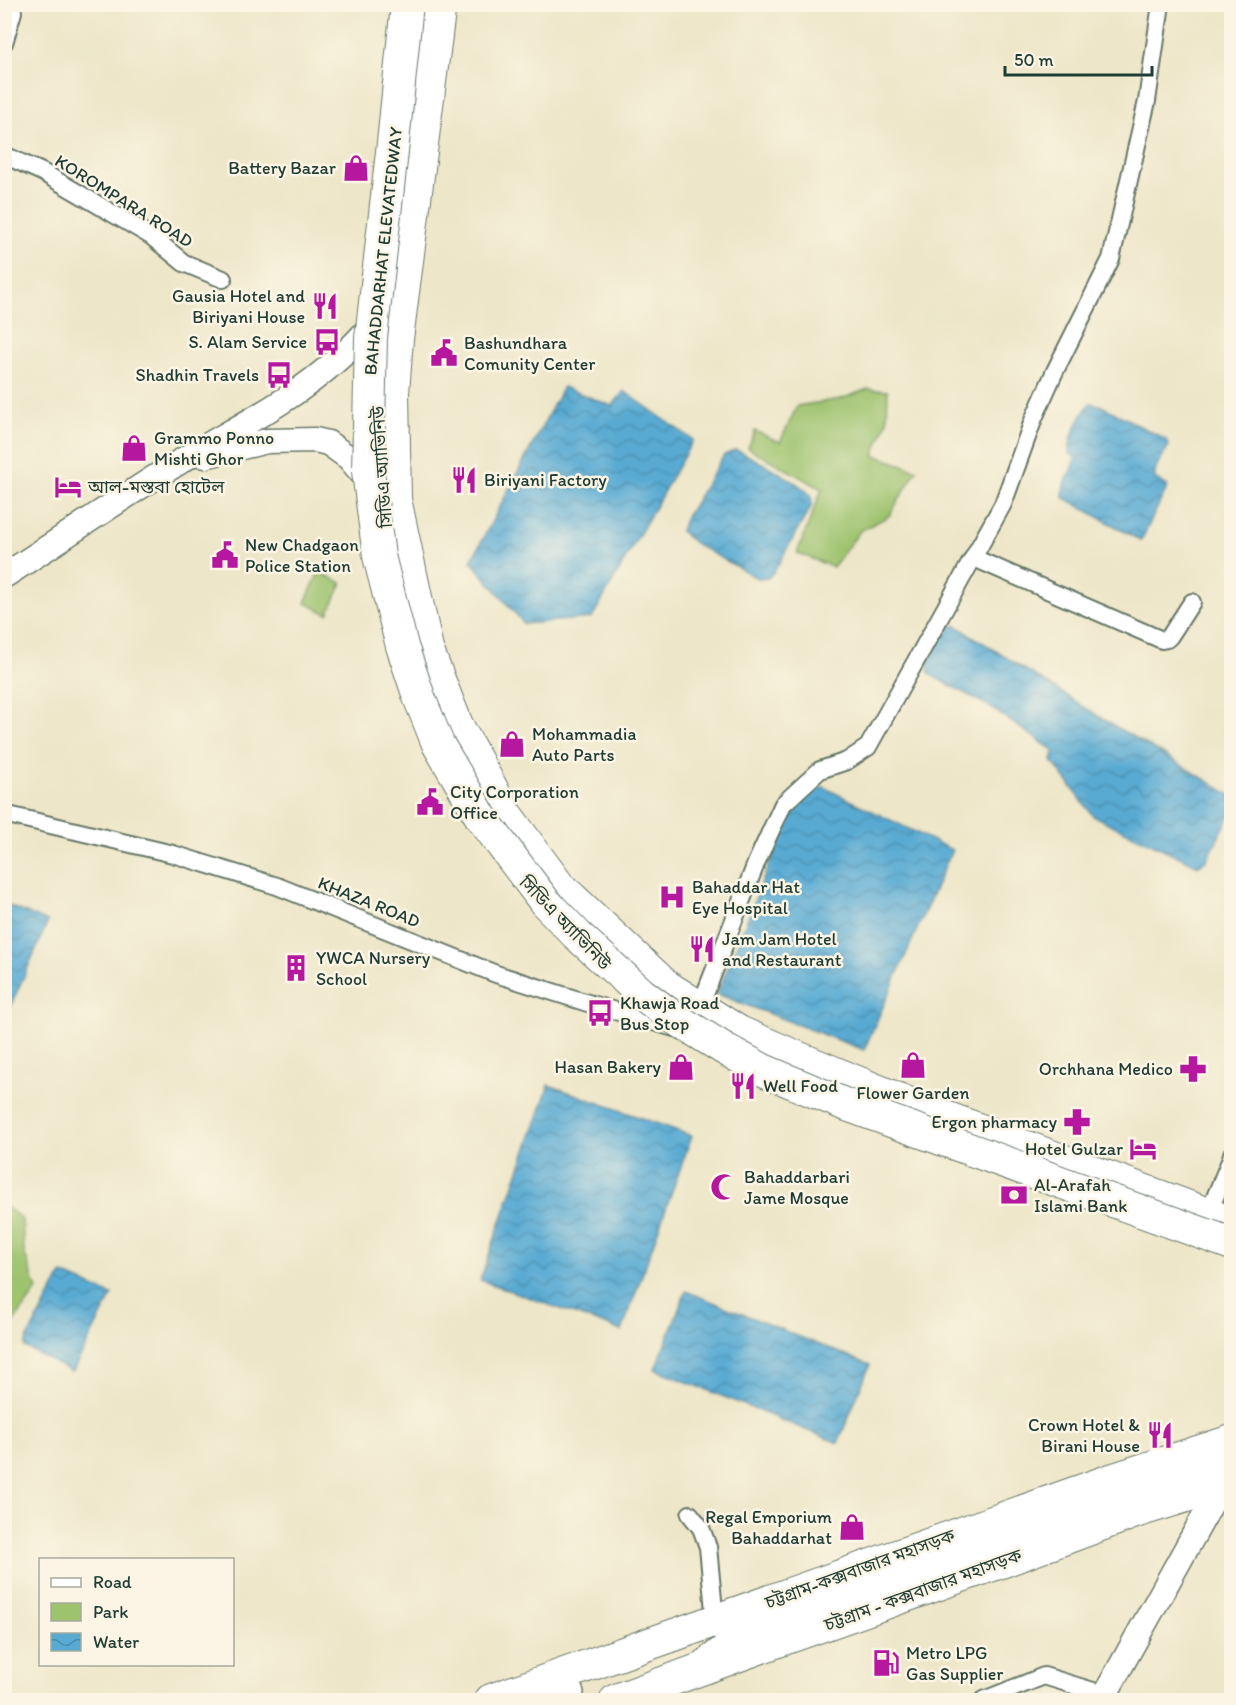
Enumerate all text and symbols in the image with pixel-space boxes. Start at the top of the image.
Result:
scale bar [1005,39,1152,77]
text: 50 m [1014,49,1054,71]
street label: BAHADDARHAT ELEVATEDWAY [359,125,407,376]
street label: KOROMPARA ROAD [51,150,197,252]
shop icon: Battery Bazar [341,153,371,183]
place label: Battery Bazar [228,157,337,179]
place label: Gausia Hotel and Biriyani House [172,285,305,328]
restaurant icon: Gausia Hotel and Biriyani House [310,291,340,321]
bus stop icon: S. Alam Service [312,327,342,357]
place label: S. Alam Service [188,331,307,353]
place label: Bashundhara Comunity Center [464,332,596,375]
public building icon: Bashundhara Comunity Center [429,338,459,368]
bus stop icon: Shadhin Travels [264,360,294,390]
place label: Shadhin Travels [136,364,259,386]
street label: সিডিএ অ্যাভিনিউ [367,405,397,530]
place label: Grammo Ponno Mishti Ghor [154,427,274,470]
shop icon: Grammo Ponno Mishti Ghor [119,433,149,463]
restaurant icon: Biriyani Factory [449,465,479,495]
place label: Biriyani Factory [484,469,607,491]
hotel icon: আল-মস্তবা হোটেল [53,472,83,502]
place label: আল-মস্তবা হোটেল [87,476,225,498]
place label: New Chadgaon Police Station [245,534,359,577]
public building icon: New Chadgaon Police Station [210,540,240,570]
place label: Mohammadia Auto Parts [532,723,636,766]
shop icon: Mohammadia Auto Parts [497,729,527,759]
place label: City Corporation Office [450,781,579,824]
public building icon: City Corporation Office [415,787,445,817]
street label: সিডিএ অ্যাভিনিউ [514,871,616,975]
street label: KHAZA ROAD [315,872,423,932]
place label: Bahaddar Hat Eye Hospital [692,876,800,919]
hospital icon: Bahaddar Hat Eye Hospital [657,882,687,912]
place label: Jam Jam Hotel and Restaurant [722,928,842,971]
restaurant icon: Jam Jam Hotel and Restaurant [687,934,717,964]
place label: YWCA Nursery School [316,947,431,990]
building icon: YWCA Nursery School [281,953,311,983]
place label: Khawja Road Bus Stop [620,992,720,1035]
bus stop icon: Khawja Road Bus Stop [585,998,615,1028]
shop icon: Flower Garden [898,1050,928,1080]
shop icon: Hasan Bakery [666,1052,696,1082]
pharmacy icon: Orchhana Medico [1178,1054,1208,1084]
place label: Hasan Bakery [554,1056,662,1078]
place label: Orchhana Medico [1039,1058,1173,1080]
restaurant icon: Well Food [728,1071,758,1101]
place label: Well Food [763,1075,838,1097]
place label: Flower Garden [857,1082,969,1104]
pharmacy icon: Ergon pharmacy [1062,1107,1092,1137]
place label: Ergon pharmacy [931,1111,1057,1133]
hotel icon: Hotel Gulzar [1128,1134,1158,1164]
place label: Hotel Gulzar [1025,1138,1123,1160]
place label: Bahaddarbari Jame Mosque [744,1166,850,1209]
mosque icon: Bahaddarbari Jame Mosque [709,1172,739,1202]
place label: Al-Arafah Islami Bank [1034,1174,1127,1217]
bank icon: Al-Arafah Islami Bank [999,1180,1029,1210]
place label: Crown Hotel & Birani House [1028,1414,1140,1457]
restaurant icon: Crown Hotel & Birani House [1145,1420,1175,1450]
place label: Regal Emporium Bahaddarhat [705,1506,832,1549]
shop icon: Regal Emporium Bahaddarhat [837,1512,867,1542]
street label: চট্টগ্রাম-কক্সবাজার মহাসড়ক [761,1524,958,1614]
street label: চট্টগ্রাম - কক্সবাজার মহাসড়ক [820,1544,1025,1636]
legend [39,1558,234,1666]
text: Road [93,1571,132,1593]
text: Park [93,1601,128,1623]
text: Water [93,1631,139,1653]
place label: Metro LPG Gas Supplier [906,1642,1003,1685]
fuel station icon: Metro LPG Gas Supplier [871,1648,901,1678]

